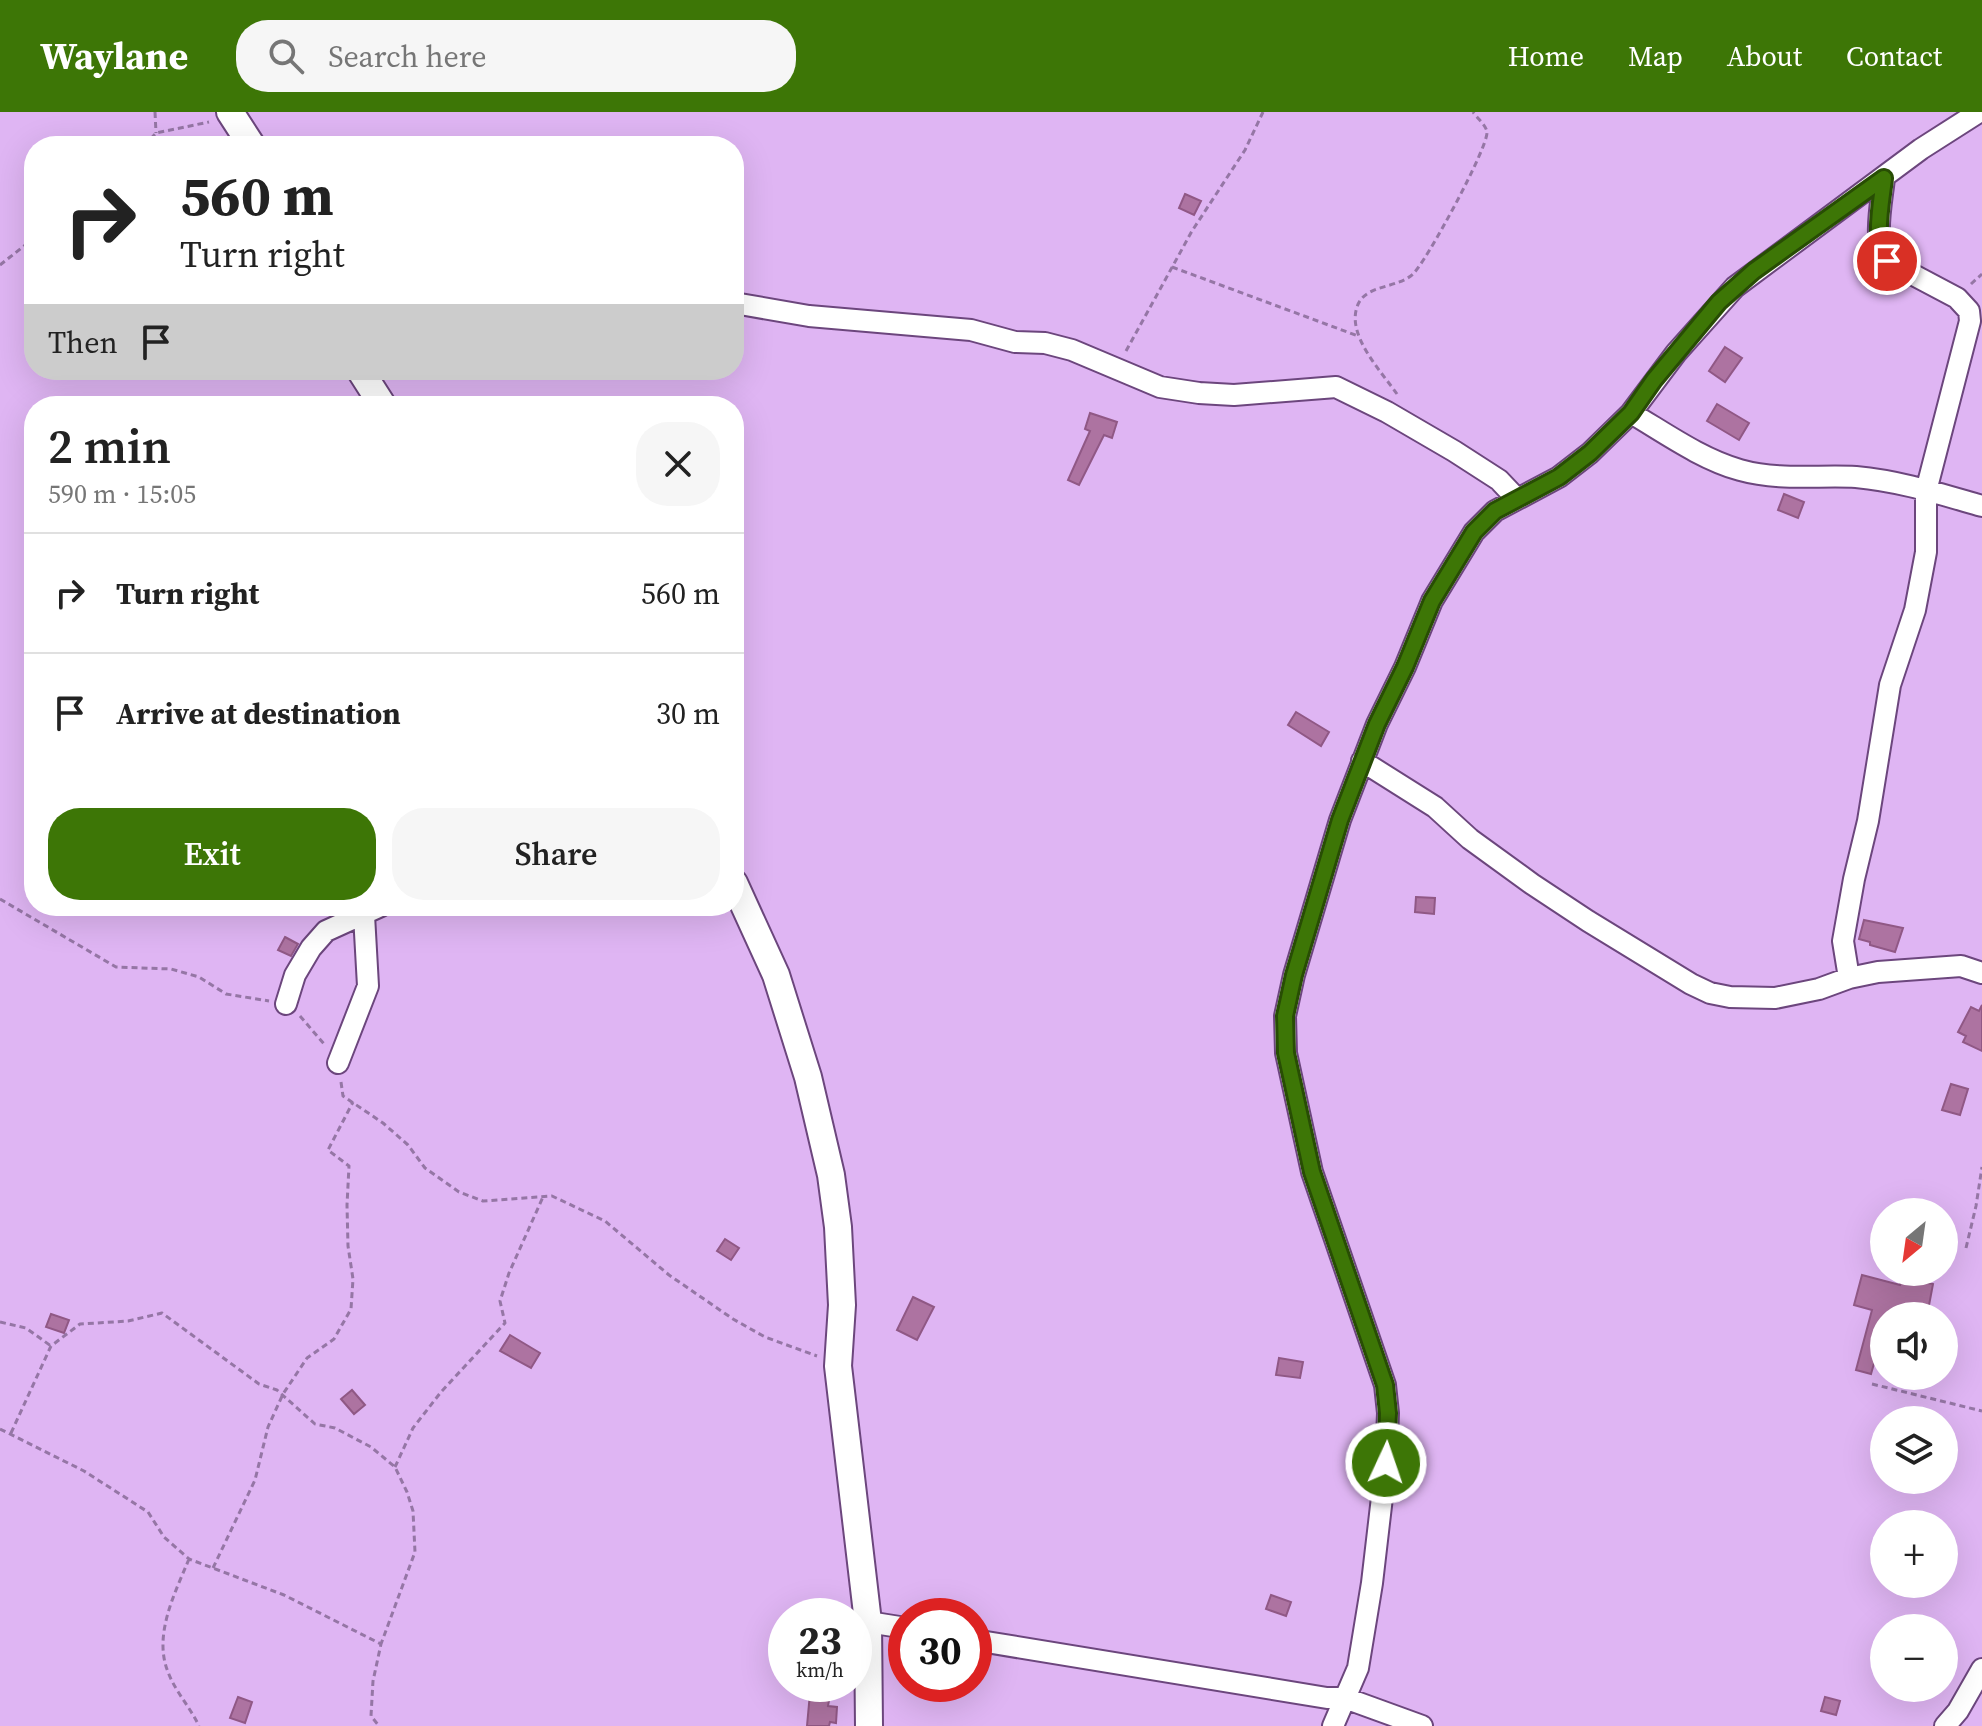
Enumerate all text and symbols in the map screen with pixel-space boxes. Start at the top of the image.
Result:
search box [236,20,796,92]
text: Waylane [40,30,188,82]
icon: search [264,34,308,78]
text: Search here [328,36,486,77]
text: Home [1508,37,1584,75]
text: Map [1628,37,1683,75]
text: About [1727,37,1802,75]
text: Contact [1846,37,1942,75]
text: 560 m [180,157,334,234]
icon: right [48,168,152,272]
pin [1853,227,1921,295]
text: Turn right [180,230,345,279]
icon: arrive [1865,239,1909,283]
icon: arrive [134,320,178,364]
text: Then [48,322,118,363]
text: 2 min [48,413,171,479]
button: close [636,422,720,506]
text: 590 m · 15:05 [48,476,196,512]
icon: right [48,571,92,615]
text: Turn right [116,573,259,614]
text: 560 m [641,573,720,614]
icon: arrive [48,691,92,735]
text: Arrive at destination [116,693,401,734]
text: 30 m [656,693,720,734]
button: Exit [48,808,376,900]
button: Share [392,808,720,900]
north arrow [1870,1198,1958,1286]
map controls [1870,1198,1958,1702]
button: sound [1870,1302,1958,1390]
button: layers [1870,1406,1958,1494]
position arrow [1344,1421,1428,1505]
button: + [1870,1510,1958,1598]
speed limit sign: 30 [888,1598,992,1702]
text: 23 [798,1613,842,1667]
button: − [1870,1614,1958,1702]
text: km/h [796,1656,844,1684]

